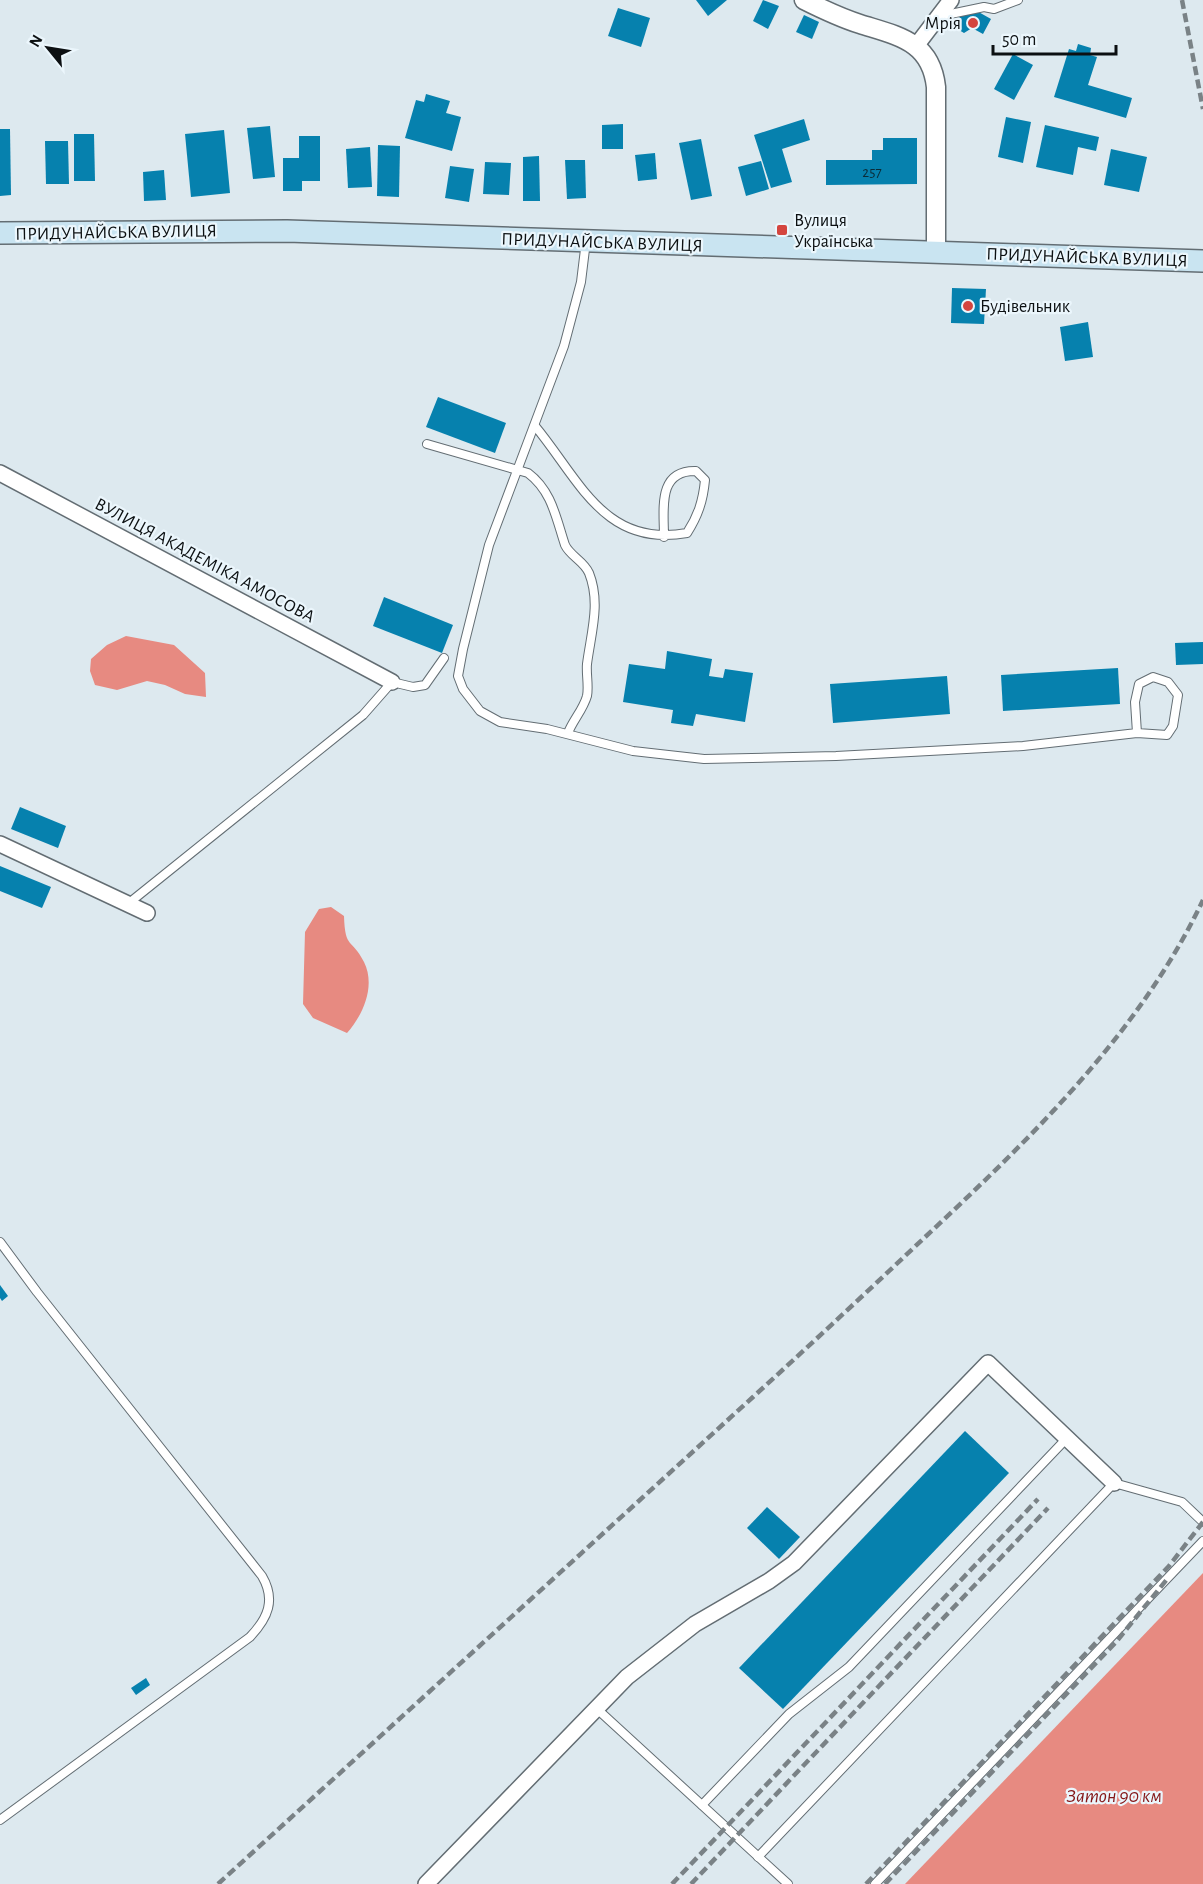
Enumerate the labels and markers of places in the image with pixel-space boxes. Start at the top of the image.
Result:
place label: Мрія [925,15,961,33]
marker: Мрія [966,16,980,30]
place label: Вулиця Українська [794,212,873,251]
marker: Вулиця Українська [775,223,789,237]
place label: Будівельник [980,298,1071,316]
marker: Будівельник [961,299,975,313]

